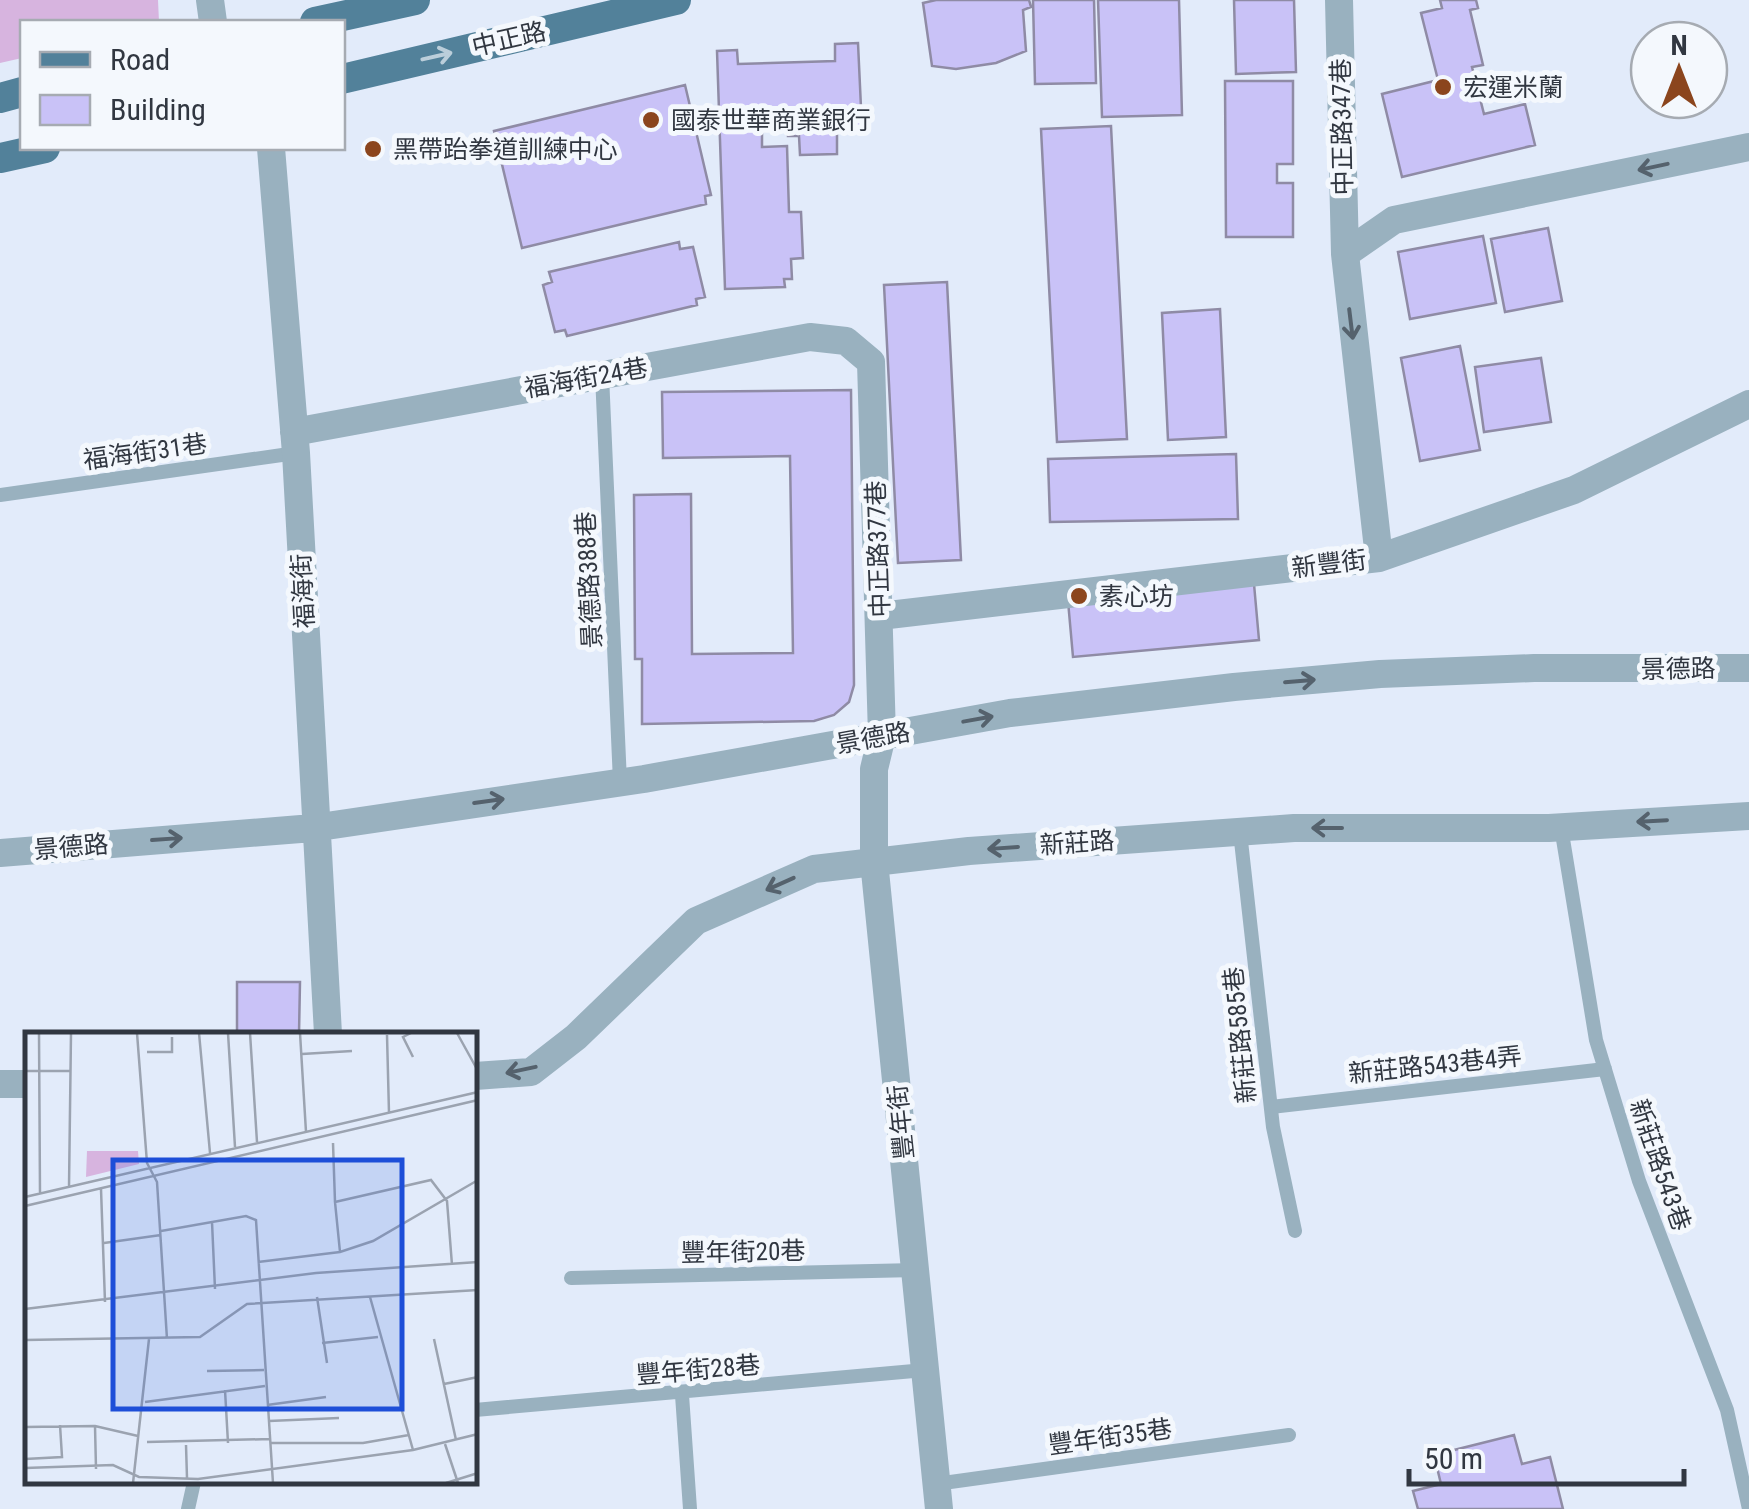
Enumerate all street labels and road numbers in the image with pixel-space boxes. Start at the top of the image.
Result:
street label: 中正路 [469,16,549,62]
street label: 中正路347巷 [1326,58,1358,196]
street label: 福海街24巷 [522,353,650,403]
street label: 福海街31巷 [81,429,209,475]
street label: 中正路377巷 [861,480,895,618]
street label: 景德路388巷 [571,511,607,649]
street label: 新豐街 [1290,545,1368,583]
street label: 福海街 [287,553,319,629]
street label: 景德路 [1640,654,1716,684]
street label: 景德路 [834,717,912,759]
street label: 新莊路 [1039,826,1115,860]
street label: 景德路 [32,829,110,865]
street label: 新莊路585巷 [1218,965,1262,1105]
street label: 新莊路543巷4弄 [1347,1041,1523,1089]
street label: 豐年街 [883,1083,919,1161]
street label: 新莊路543巷 [1624,1095,1696,1235]
street label: 豐年街20巷 [680,1236,806,1268]
street label: 豐年街28巷 [635,1350,761,1390]
street label: 豐年街35巷 [1046,1414,1174,1460]

